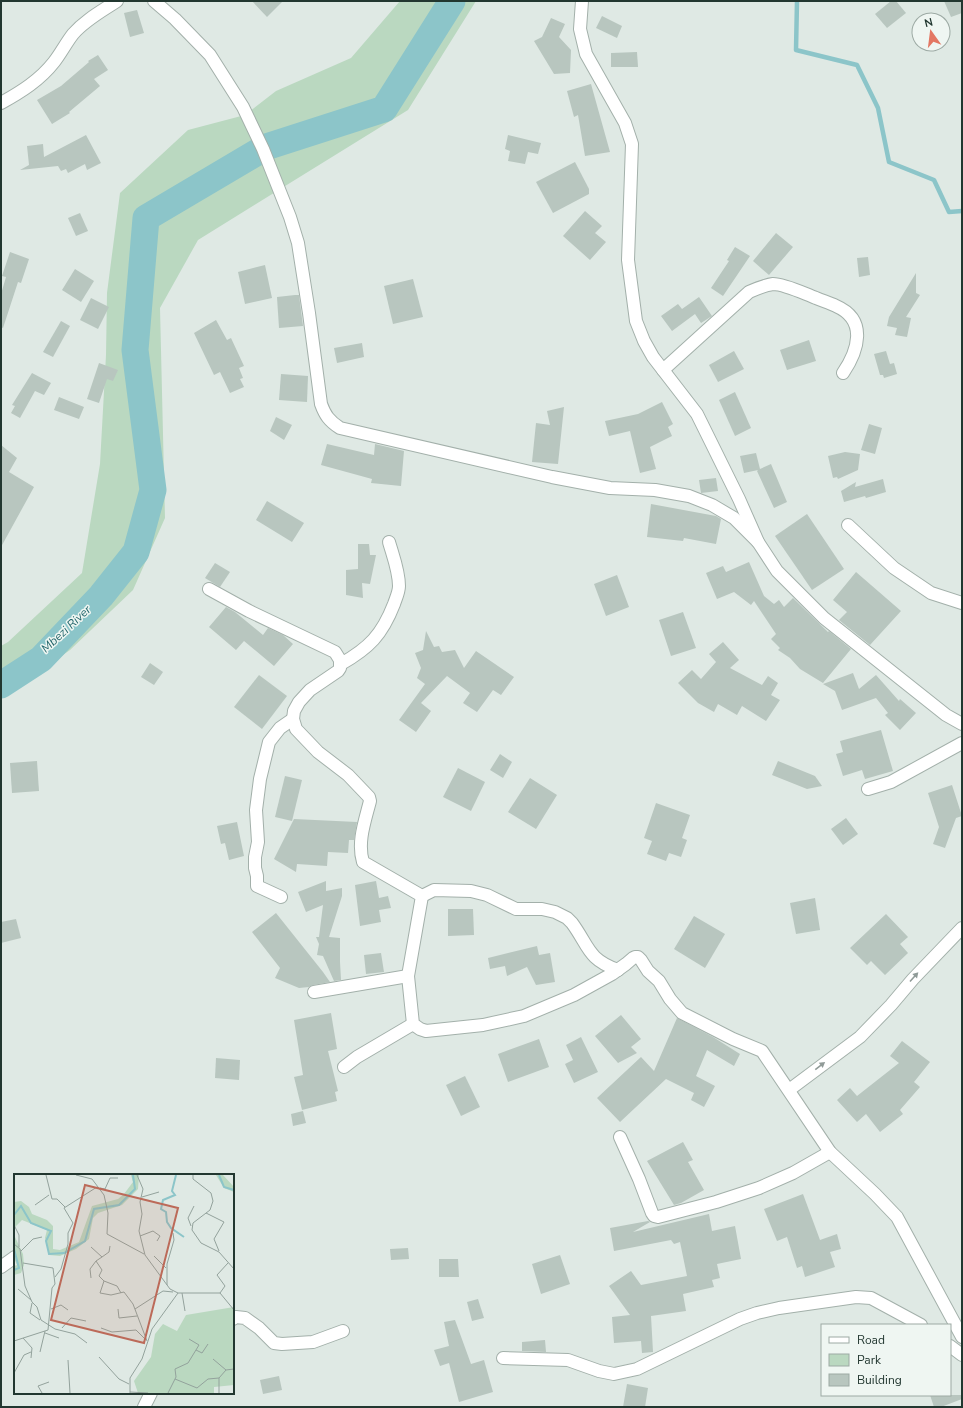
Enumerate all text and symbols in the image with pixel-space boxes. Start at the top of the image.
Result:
north arrow [911,12,951,52]
text: N [923,15,935,31]
water label: Mbezi River [38,601,95,656]
one-way arrow [910,972,919,983]
one-way arrow [815,1062,826,1071]
inset map [14,1174,234,1394]
legend [821,1324,951,1396]
text: Road [857,1332,885,1348]
text: Park [857,1352,882,1368]
text: Building [857,1372,902,1388]

